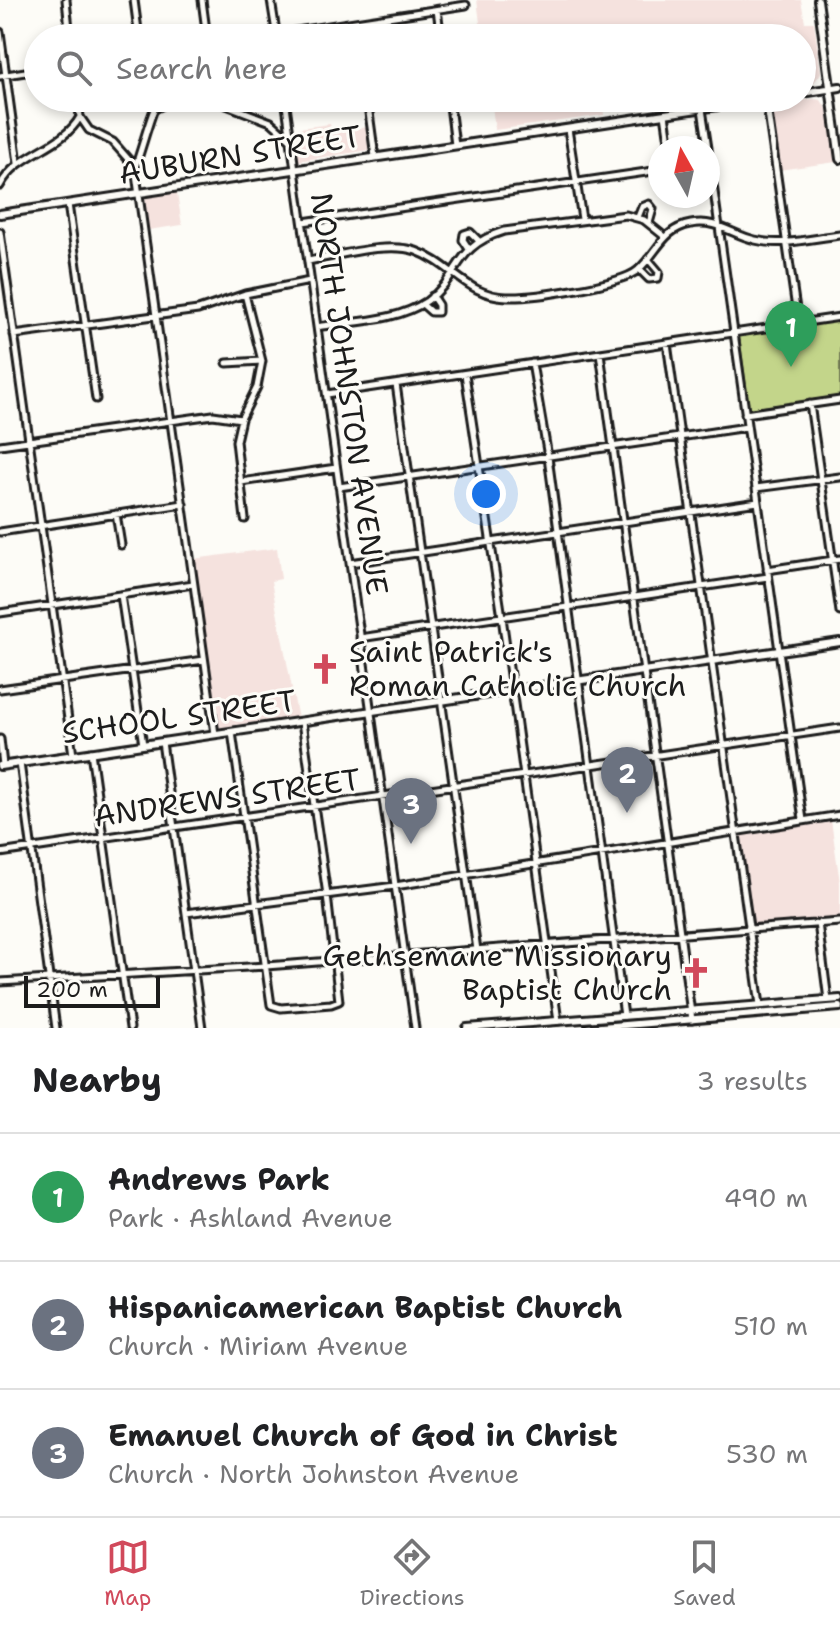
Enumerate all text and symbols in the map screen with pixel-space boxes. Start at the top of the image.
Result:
search box [24,24,816,112]
icon: search [52,46,96,90]
text: Search here [116,48,287,89]
street label: AUBURN STREET [116,115,364,194]
north arrow [648,136,720,208]
street label: NORTH JOHNSTON AVENUE [301,190,398,598]
pin: 1 [765,301,817,367]
your location [466,474,506,514]
place label: Saint Patrick's Roman Catholic Church [349,631,687,706]
church icon: Saint Patrick's Roman Catholic Church [308,652,342,686]
street label: SCHOOL STREET [59,680,299,753]
pin: 2 [601,747,653,813]
street label: ANDREWS STREET [91,758,363,837]
pin: 3 [385,778,437,844]
place label: Gethsemane Missionary Baptist Church [322,935,672,1010]
church icon: Gethsemane Missionary Baptist Church [679,956,713,990]
scale bar [24,972,160,1008]
text: 200 m [36,975,108,1004]
text: Nearby [32,1057,162,1103]
text: 3 results [696,1063,808,1098]
text: Andrews Park [108,1159,330,1200]
text: 1 [52,1180,64,1215]
text: 490 m [724,1180,808,1215]
text: Park · Ashland Avenue [108,1200,393,1235]
text: Hispanicamerican Baptist Church [108,1287,622,1328]
text: 2 [49,1308,67,1343]
text: 510 m [734,1308,808,1343]
text: Church · Miriam Avenue [108,1328,408,1363]
text: Emanuel Church of God in Christ [108,1415,618,1456]
text: 3 [49,1436,67,1471]
text: 530 m [726,1436,808,1471]
text: Church · North Johnston Avenue [108,1456,519,1491]
tab: Map [104,1535,151,1612]
tab: Directions [360,1535,465,1612]
tab: Saved [673,1535,736,1612]

